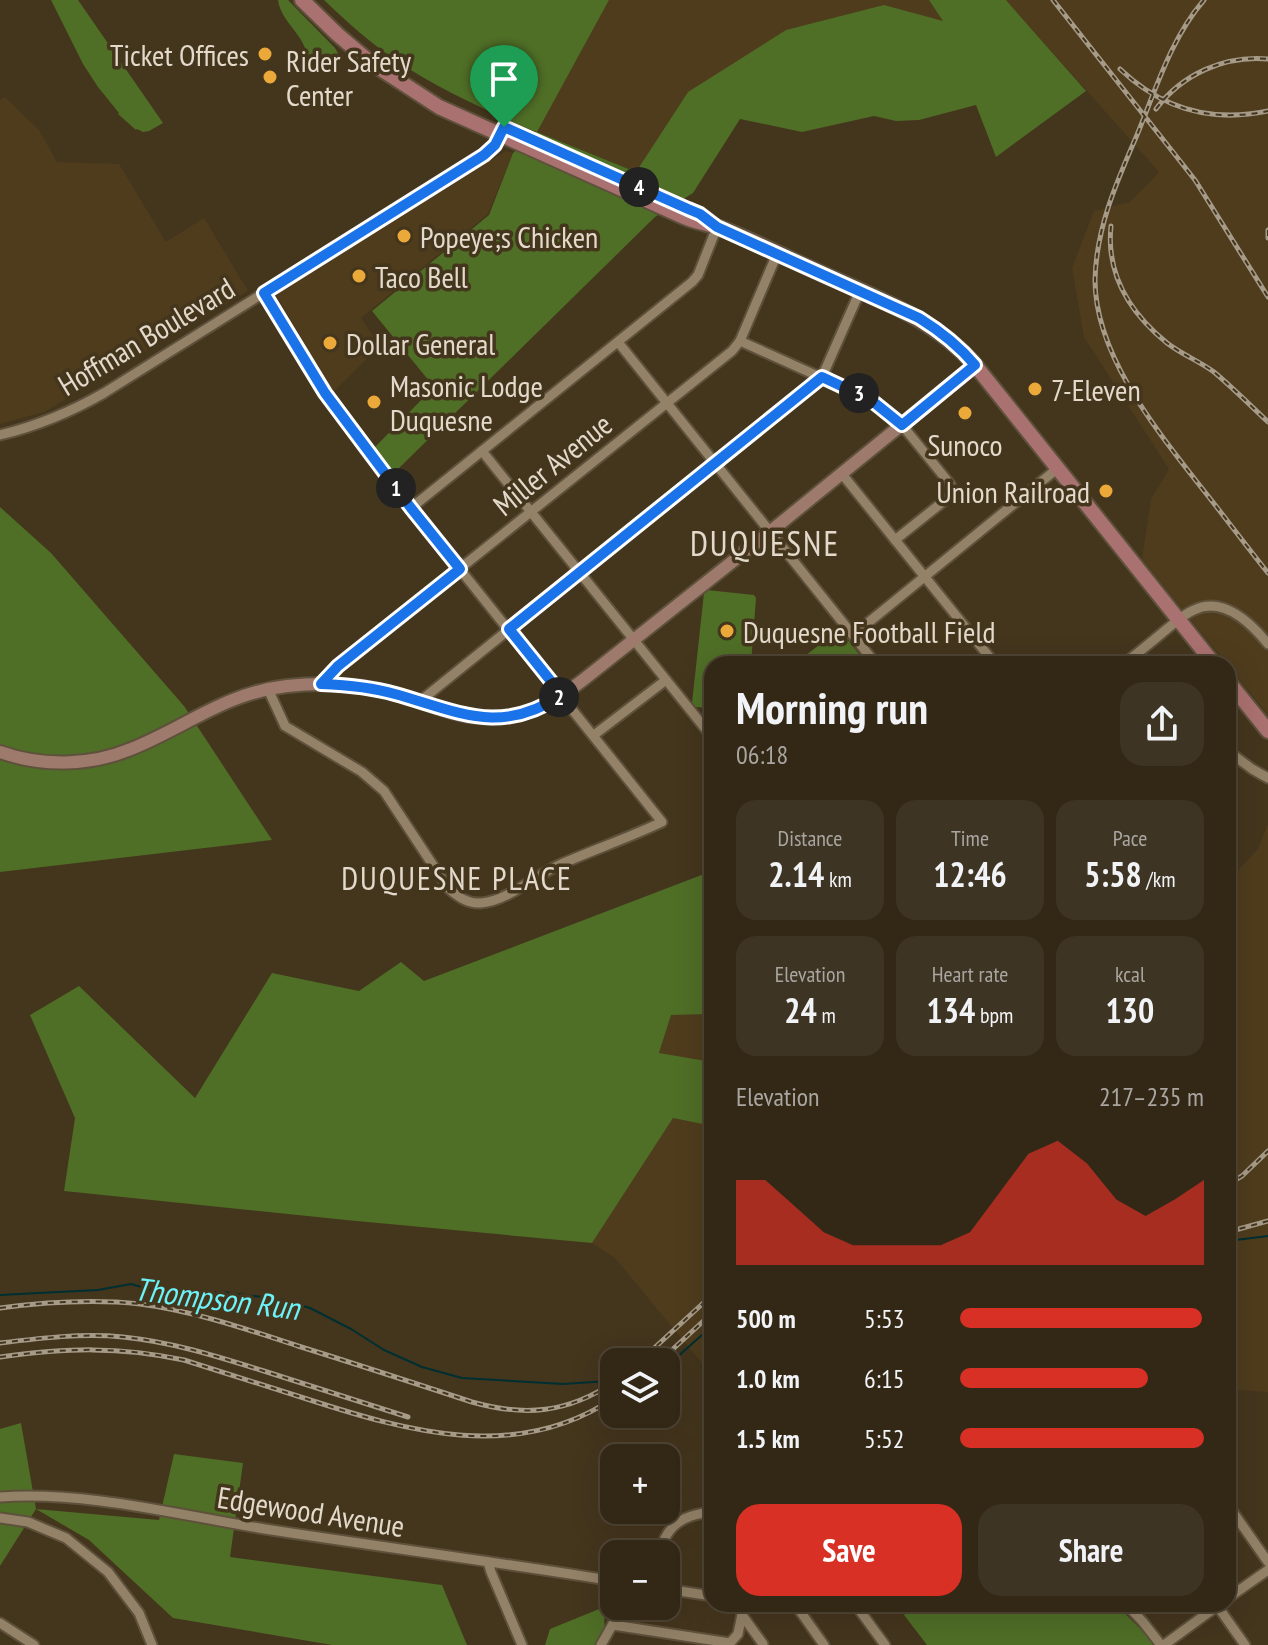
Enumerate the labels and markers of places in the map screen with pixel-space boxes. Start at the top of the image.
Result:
place label: Ticket Offices [110,35,249,74]
place label: Rider Safety Center [286,41,412,114]
marker: Ticket Offices [256,45,274,63]
pin [470,45,538,127]
marker: Rider Safety Center [261,68,279,86]
pin: 4 [619,167,659,207]
place label: Popeye;s Chicken [420,217,598,256]
marker: Popeye;s Chicken [395,227,413,245]
place label: Taco Bell [375,257,468,296]
marker: Taco Bell [350,267,368,285]
place label: Dollar General [346,324,495,363]
marker: Dollar General [321,334,339,352]
place label: Masonic Lodge Duquesne [390,366,543,439]
place label: 7-Eleven [1051,370,1141,409]
pin: 3 [839,373,879,413]
marker: 7-Eleven [1026,380,1044,398]
marker: Masonic Lodge Duquesne [365,393,383,411]
marker: Sunoco [956,404,974,422]
place label: Sunoco [927,425,1003,464]
pin: 1 [376,468,416,508]
place label: Union Railroad [936,472,1090,511]
marker: Union Railroad [1097,482,1115,500]
place label: Duquesne Football Field [743,612,995,651]
marker: Duquesne Football Field [718,622,736,640]
pin: 2 [539,677,579,717]

